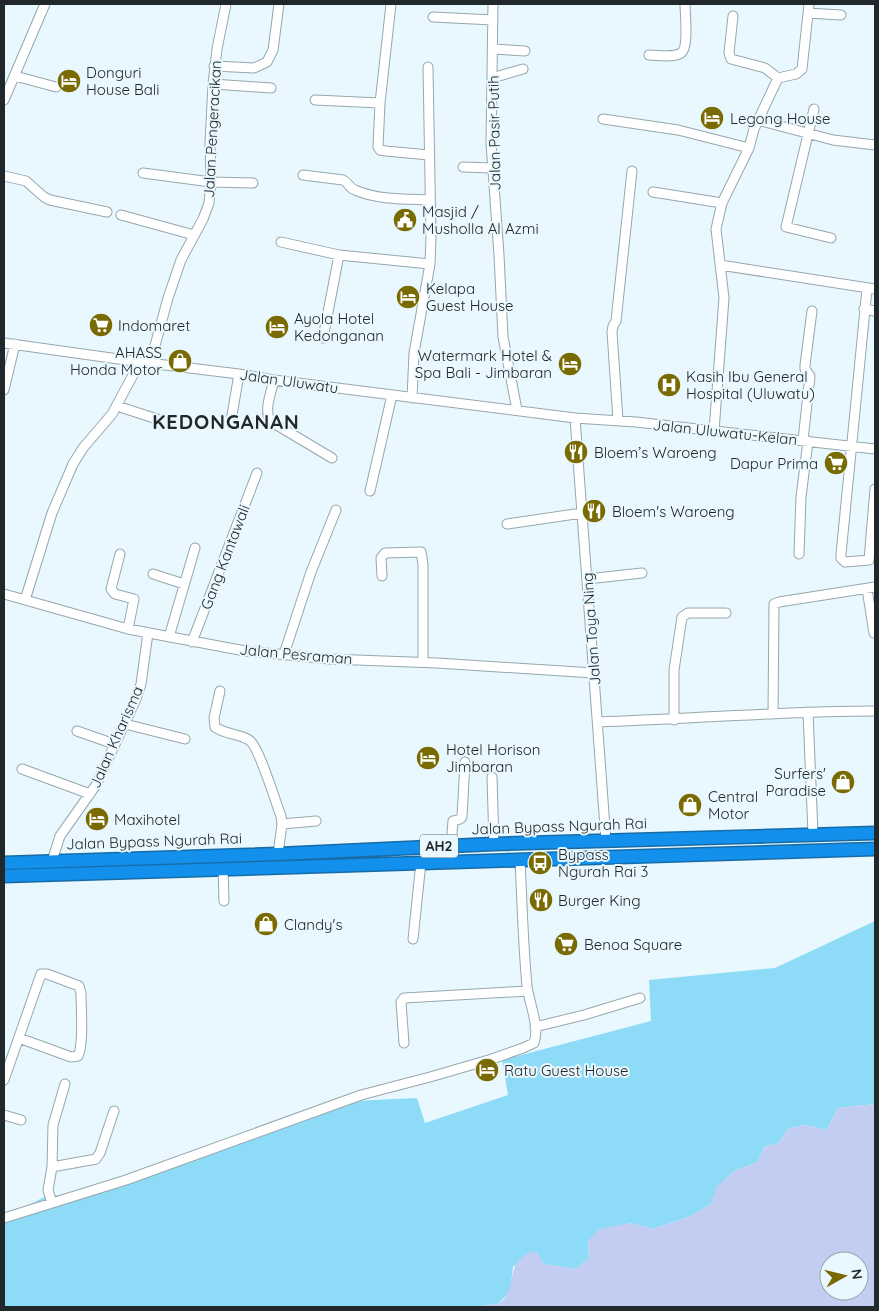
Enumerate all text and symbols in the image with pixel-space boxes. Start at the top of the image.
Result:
street label: Jalan Pengeracikan [199,60,225,198]
place label: Donguri House Bali [86,63,160,99]
hotel icon: Donguri House Bali [56,68,82,94]
street label: Jalan Pasir Putih [483,75,505,191]
hotel icon: Legong House [699,105,725,131]
place label: Legong House [730,109,831,128]
place label: Masjid / Musholla Al Azmi [422,202,539,238]
public building icon: Masjid / Musholla Al Azmi [392,207,418,233]
place label: Kelapa Guest House [426,279,514,315]
hotel icon: Kelapa Guest House [395,284,421,310]
place label: Ayola Hotel Kedonganan [294,309,384,345]
supermarket icon: Indomaret [88,312,114,338]
hotel icon: Ayola Hotel Kedonganan [264,314,290,340]
place label: Indomaret [118,316,190,335]
place label: AHASS Honda Motor [70,343,162,379]
place label: Watermark Hotel & Spa Bali - Jimbaran [415,346,552,382]
shop icon: AHASS Honda Motor [167,348,193,374]
hotel icon: Watermark Hotel & Spa Bali - Jimbaran [557,351,583,377]
street label: Jalan Uluwatu [238,365,340,397]
place label: Kasih Ibu General Hospital (Uluwatu) [686,367,815,403]
hospital icon: Kasih Ibu General Hospital (Uluwatu) [656,372,682,398]
district label: KEDONGANAN [152,409,300,434]
street label: Jalan Uluwatu-Kelan [652,415,798,449]
restaurant icon: Bloem’s Waroeng [563,439,589,465]
place label: Bloem’s Waroeng [594,443,717,462]
supermarket icon: Dapur Prima [823,450,849,476]
place label: Dapur Prima [730,454,818,473]
restaurant icon: Bloem's Waroeng [581,498,607,524]
street label: Gang Kantawali [196,502,254,612]
place label: Bloem's Waroeng [612,502,735,521]
street label: Jalan Toya Ning [578,572,604,686]
street label: Jalan Pesraman [239,640,353,668]
street label: Jalan Kharisma [85,683,147,791]
place label: Hotel Horison Jimbaran [446,740,541,776]
hotel icon: Hotel Horison Jimbaran [415,745,441,771]
place label: Surfers' Paradise [766,764,826,800]
shop icon: Surfers' Paradise [830,769,856,795]
place label: Central Motor [708,787,758,823]
shop icon: Central Motor [677,792,703,818]
hotel icon: Maxihotel [84,806,110,832]
place label: Maxihotel [114,810,180,829]
street label: Jalan Bypass Ngurah Rai [471,813,647,839]
street label: Jalan Bypass Ngurah Rai [66,828,242,854]
road number: AH2 [420,834,458,858]
place label: Bypass Ngurah Rai 3 [558,845,649,881]
bus stop icon: Bypass Ngurah Rai 3 [527,850,553,876]
restaurant icon: Burger King [528,887,554,913]
place label: Burger King [558,891,641,910]
shop icon: Clandy's [253,911,279,937]
place label: Clandy's [284,915,343,934]
supermarket icon: Benoa Square [553,931,579,957]
place label: Benoa Square [584,935,682,954]
hotel icon: Ratu Guest House [474,1057,500,1083]
place label: Ratu Guest House [504,1061,628,1080]
north arrow [819,1251,869,1301]
text: N [847,1268,867,1281]

